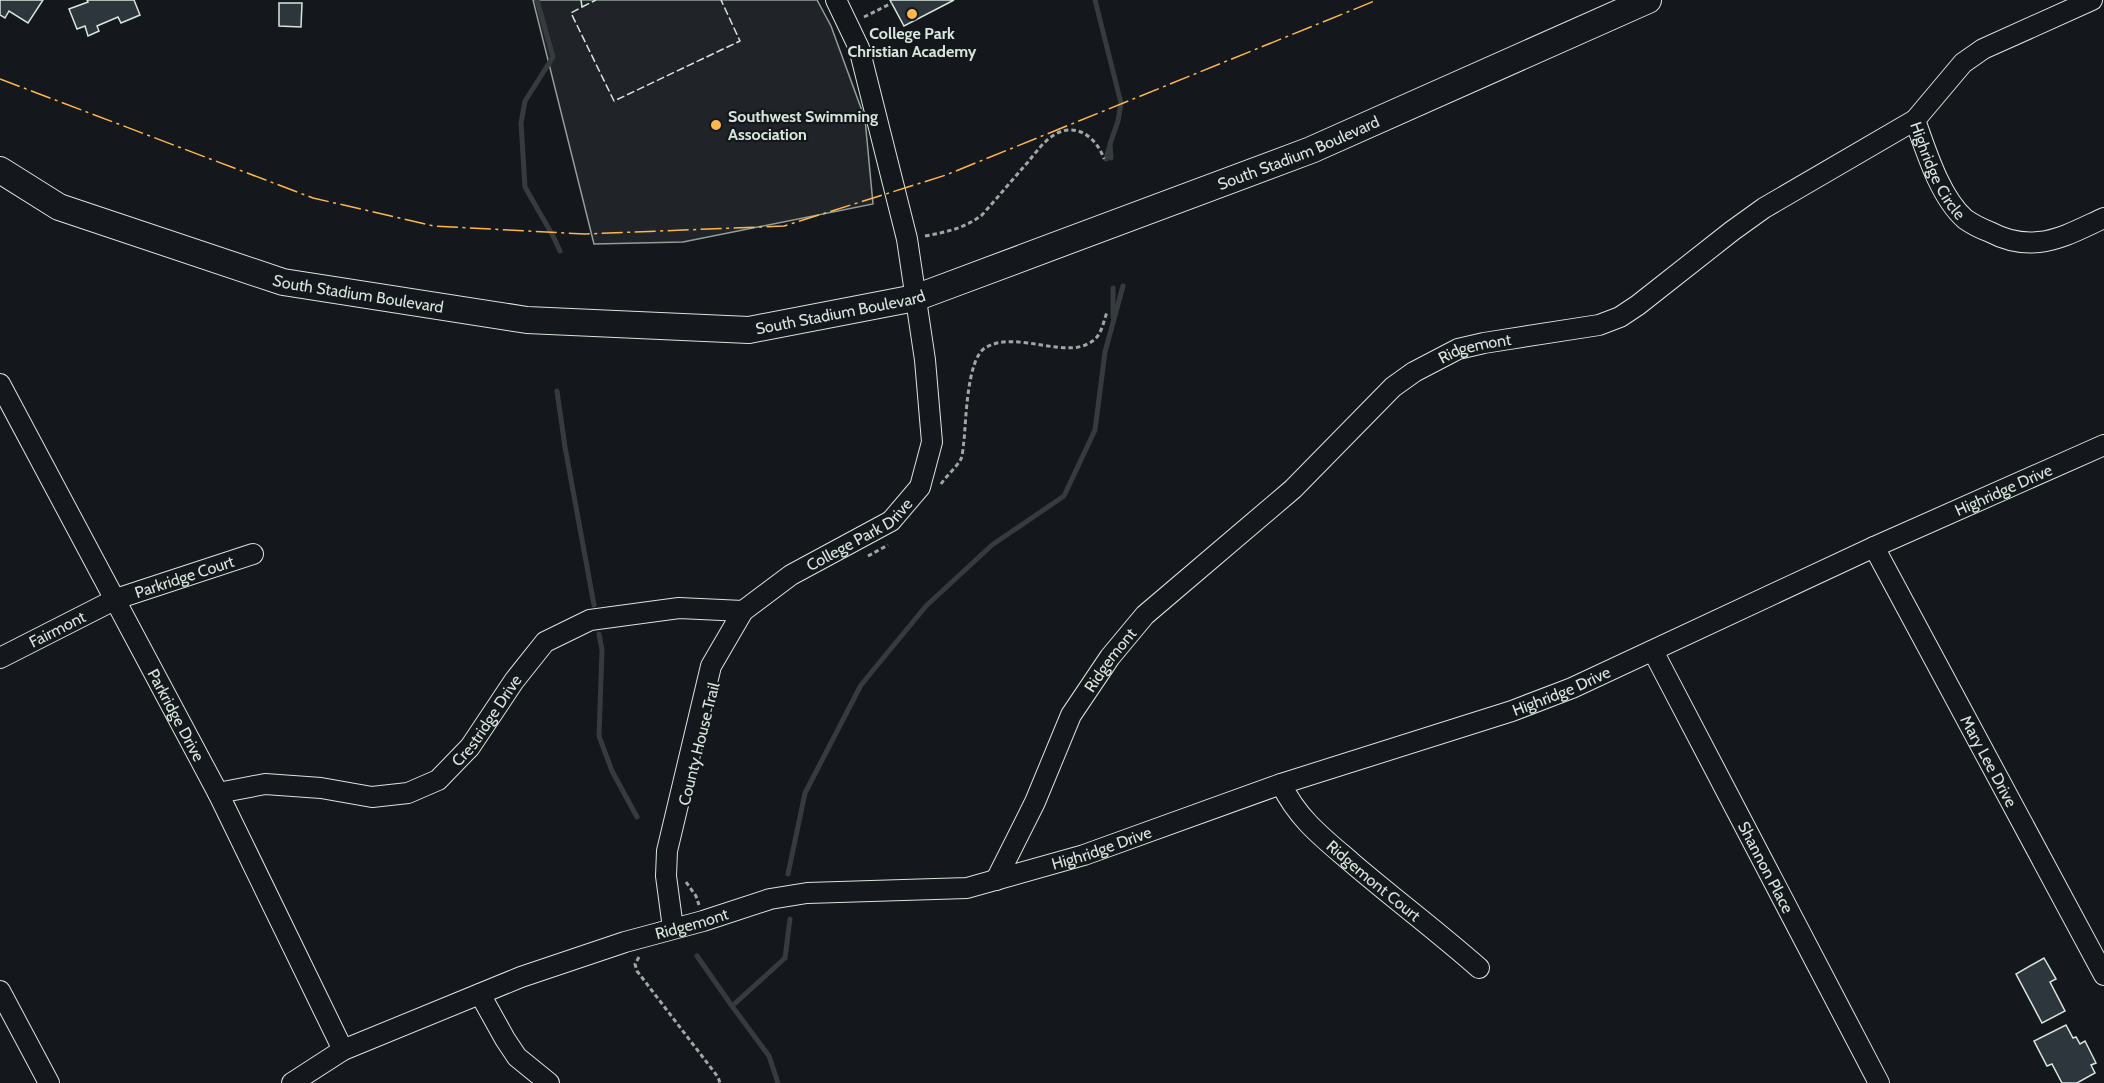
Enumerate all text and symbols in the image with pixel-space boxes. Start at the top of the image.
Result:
marker: College Park Christian Academy [905,7,919,21]
place label: College Park Christian Academy [848,24,977,61]
place label: Southwest Swimming Association [728,107,878,144]
street label: South Stadium Boulevard [1215,111,1382,194]
marker: Southwest Swimming Association [709,118,723,132]
street label: Highridge Circle [1907,119,1969,223]
street label: South Stadium Boulevard [270,270,445,316]
street label: South Stadium Boulevard [754,286,928,338]
street label: Ridgemont [1435,329,1513,367]
street label: Highridge Drive [1952,460,2055,519]
street label: College Park Drive [803,494,916,575]
street label: Parkridge Court [132,551,237,602]
street label: Fairmont [26,606,89,651]
street label: Ridgemont [1080,623,1140,695]
street label: Highridge Drive [1509,662,1613,720]
street label: Parkridge Drive [144,665,209,764]
street label: Crestridge Drive [447,670,525,770]
street label: County House Trail [675,680,724,808]
street label: Mary Lee Drive [1957,712,2021,810]
street label: Shannon Place [1734,818,1798,916]
street label: Highridge Drive [1049,822,1154,873]
street label: Ridgemont Court [1323,836,1425,925]
street label: Ridgemont [653,904,731,943]

